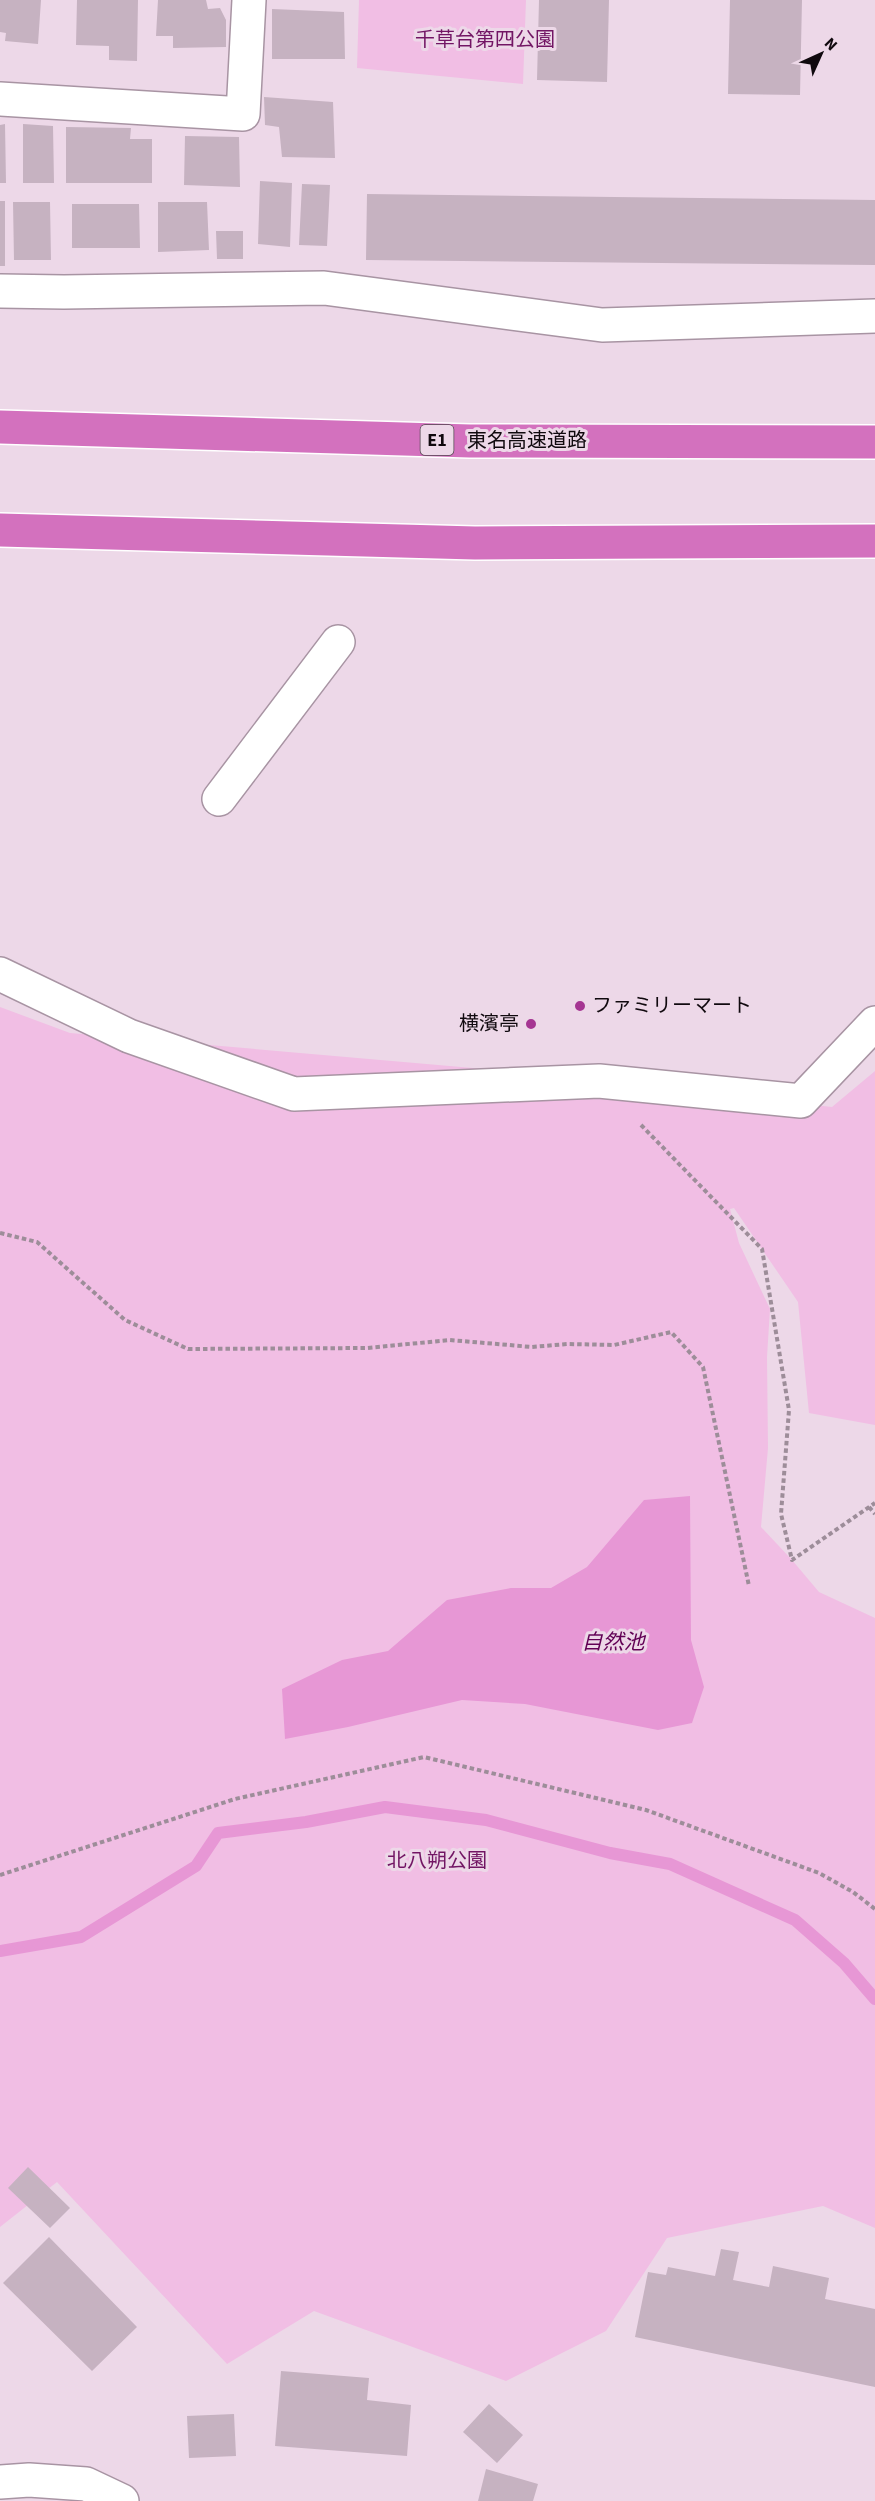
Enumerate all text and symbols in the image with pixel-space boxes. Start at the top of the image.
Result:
north arrow [791,24,851,84]
park label: 千草台第四公園 [415,26,555,54]
text: N [819,33,842,56]
road number: E1 [420,425,454,455]
street label: 東名高速道路 [467,427,587,455]
place label: ファミリーマート [592,992,752,1020]
marker: ファミリーマート [573,999,587,1013]
place label: 横濱亭 [459,1010,519,1038]
marker: 横濱亭 [524,1017,538,1031]
water label: 自然池 [582,1627,646,1657]
park label: 北八朔公園 [387,1847,487,1875]

